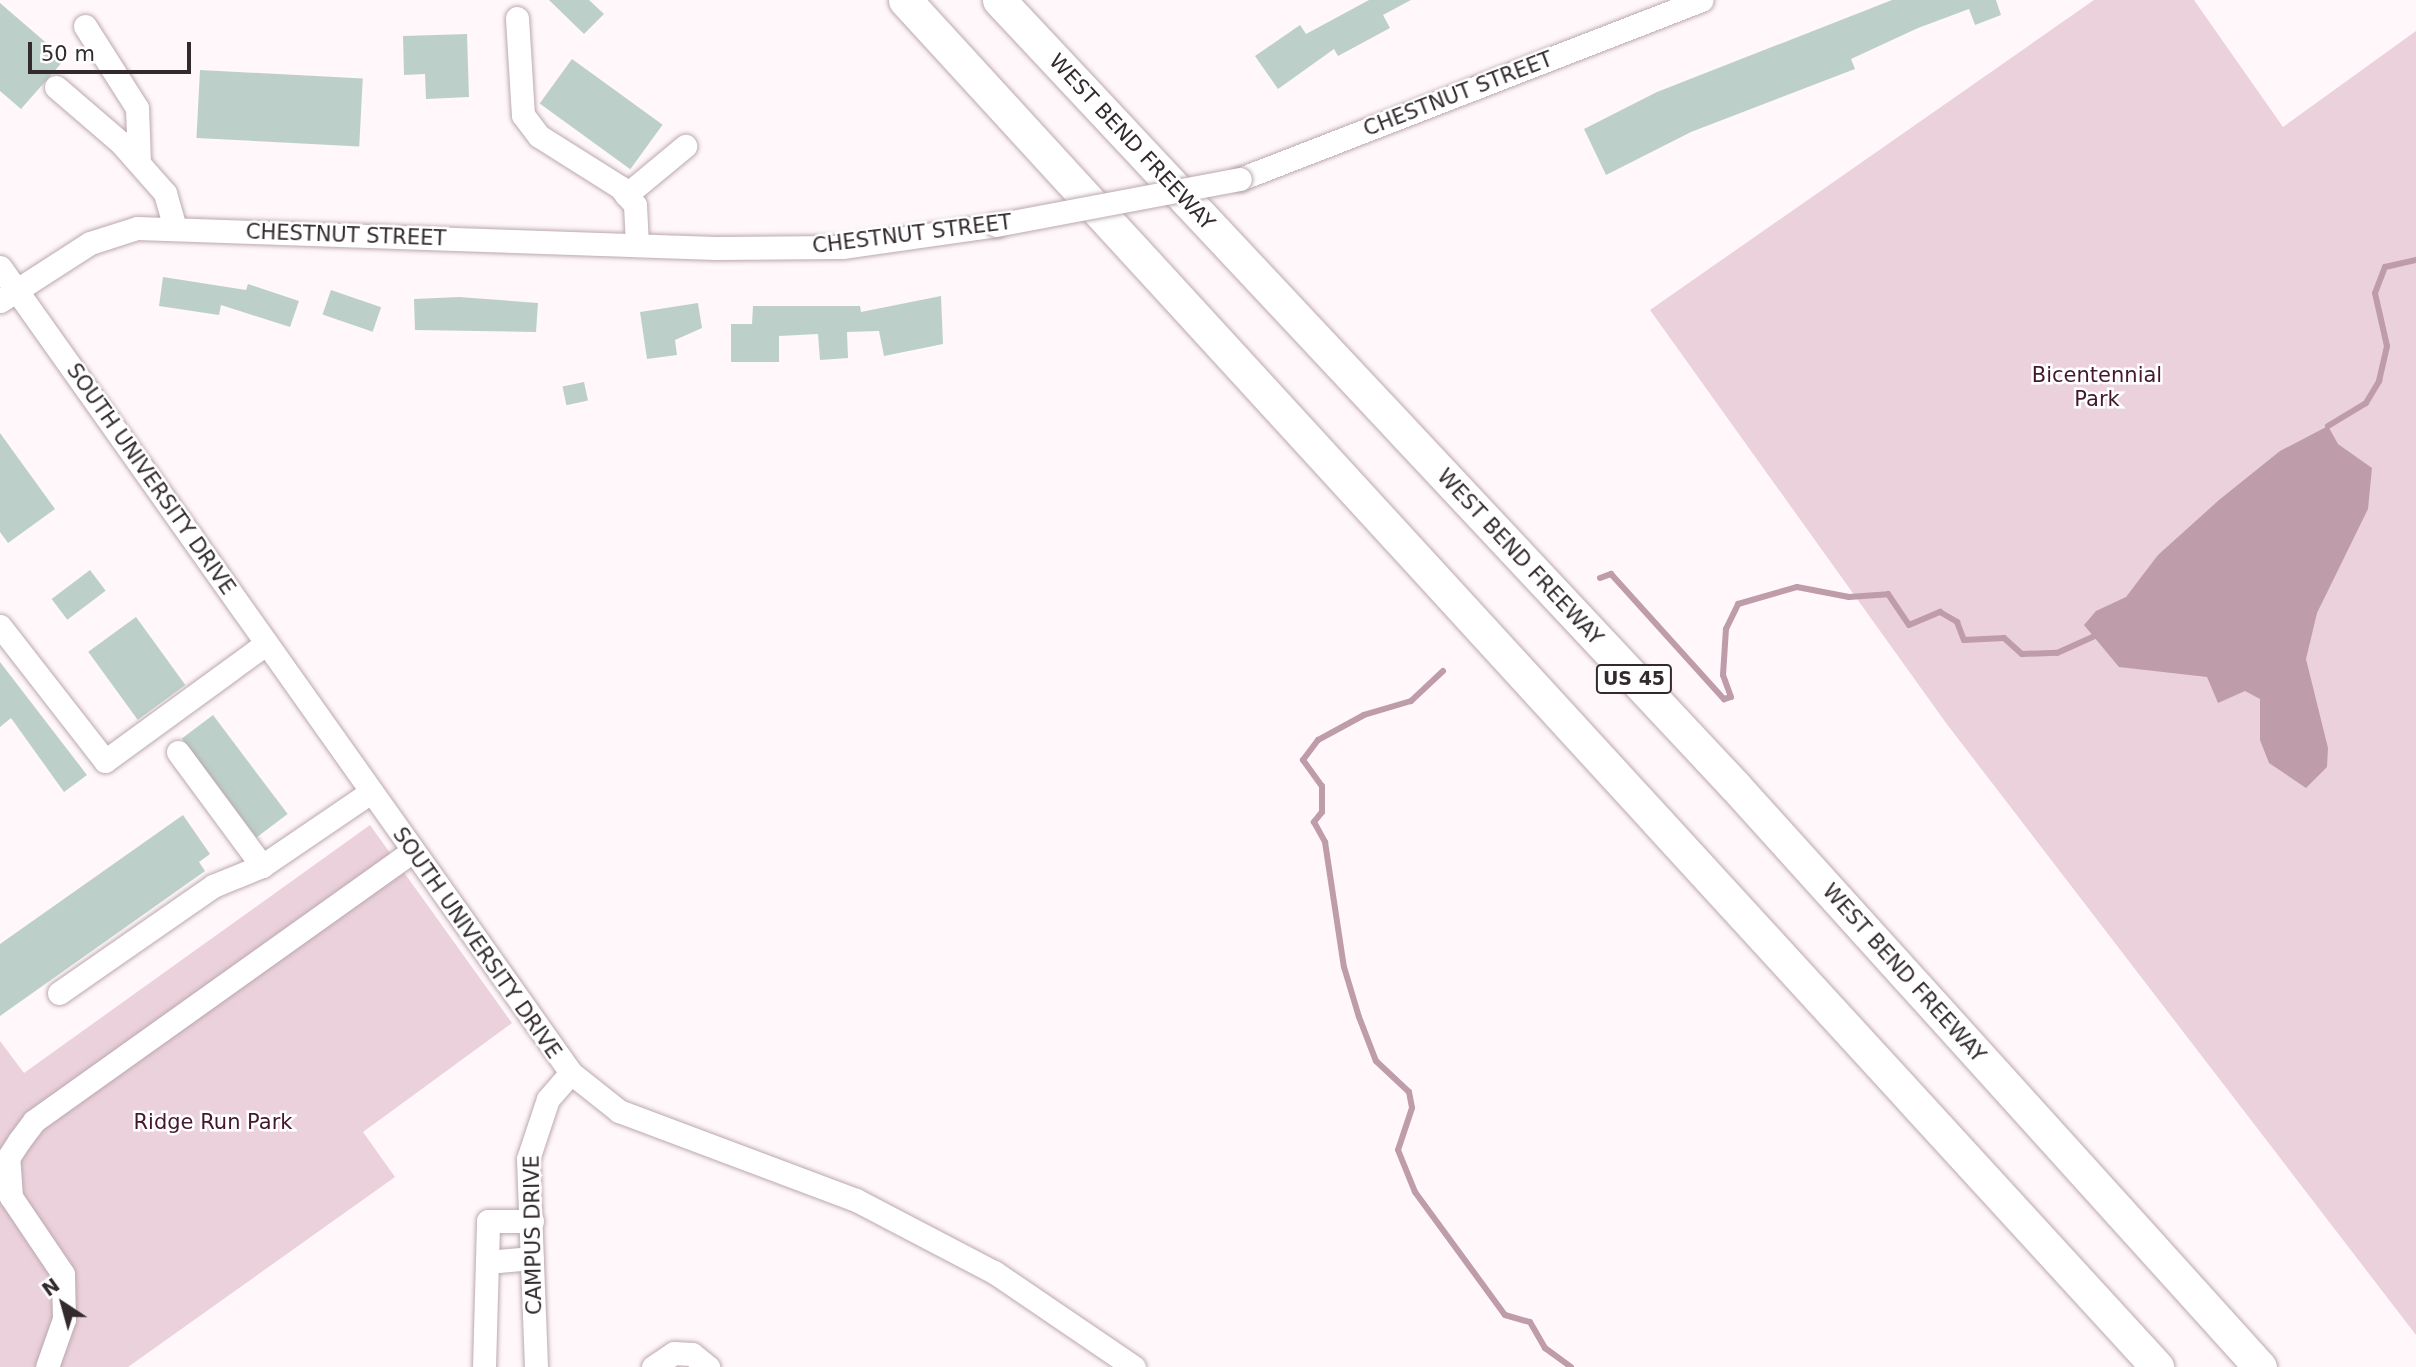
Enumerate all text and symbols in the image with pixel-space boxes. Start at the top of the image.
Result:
scale bar [32,28,194,72]
text: 50 m [41,42,95,66]
street label: CHESTNUT STREET [1360,46,1556,142]
street label: WEST BEND FREEWAY [1044,49,1220,235]
street label: CHESTNUT STREET [811,209,1013,259]
street label: CHESTNUT STREET [245,219,447,251]
street label: SOUTH UNIVERSITY DRIVE [61,359,241,599]
park label: Bicentennial Park [2032,362,2162,412]
street label: WEST BEND FREEWAY [1432,464,1608,650]
road number: US 45 [1596,664,1672,694]
street label: SOUTH UNIVERSITY DRIVE [387,823,567,1063]
street label: WEST BEND FREEWAY [1817,879,1991,1067]
park label: Ridge Run Park [133,1109,293,1135]
street label: CAMPUS DRIVE [519,1155,547,1315]
north arrow [28,1269,98,1339]
text: N [38,1273,64,1301]

